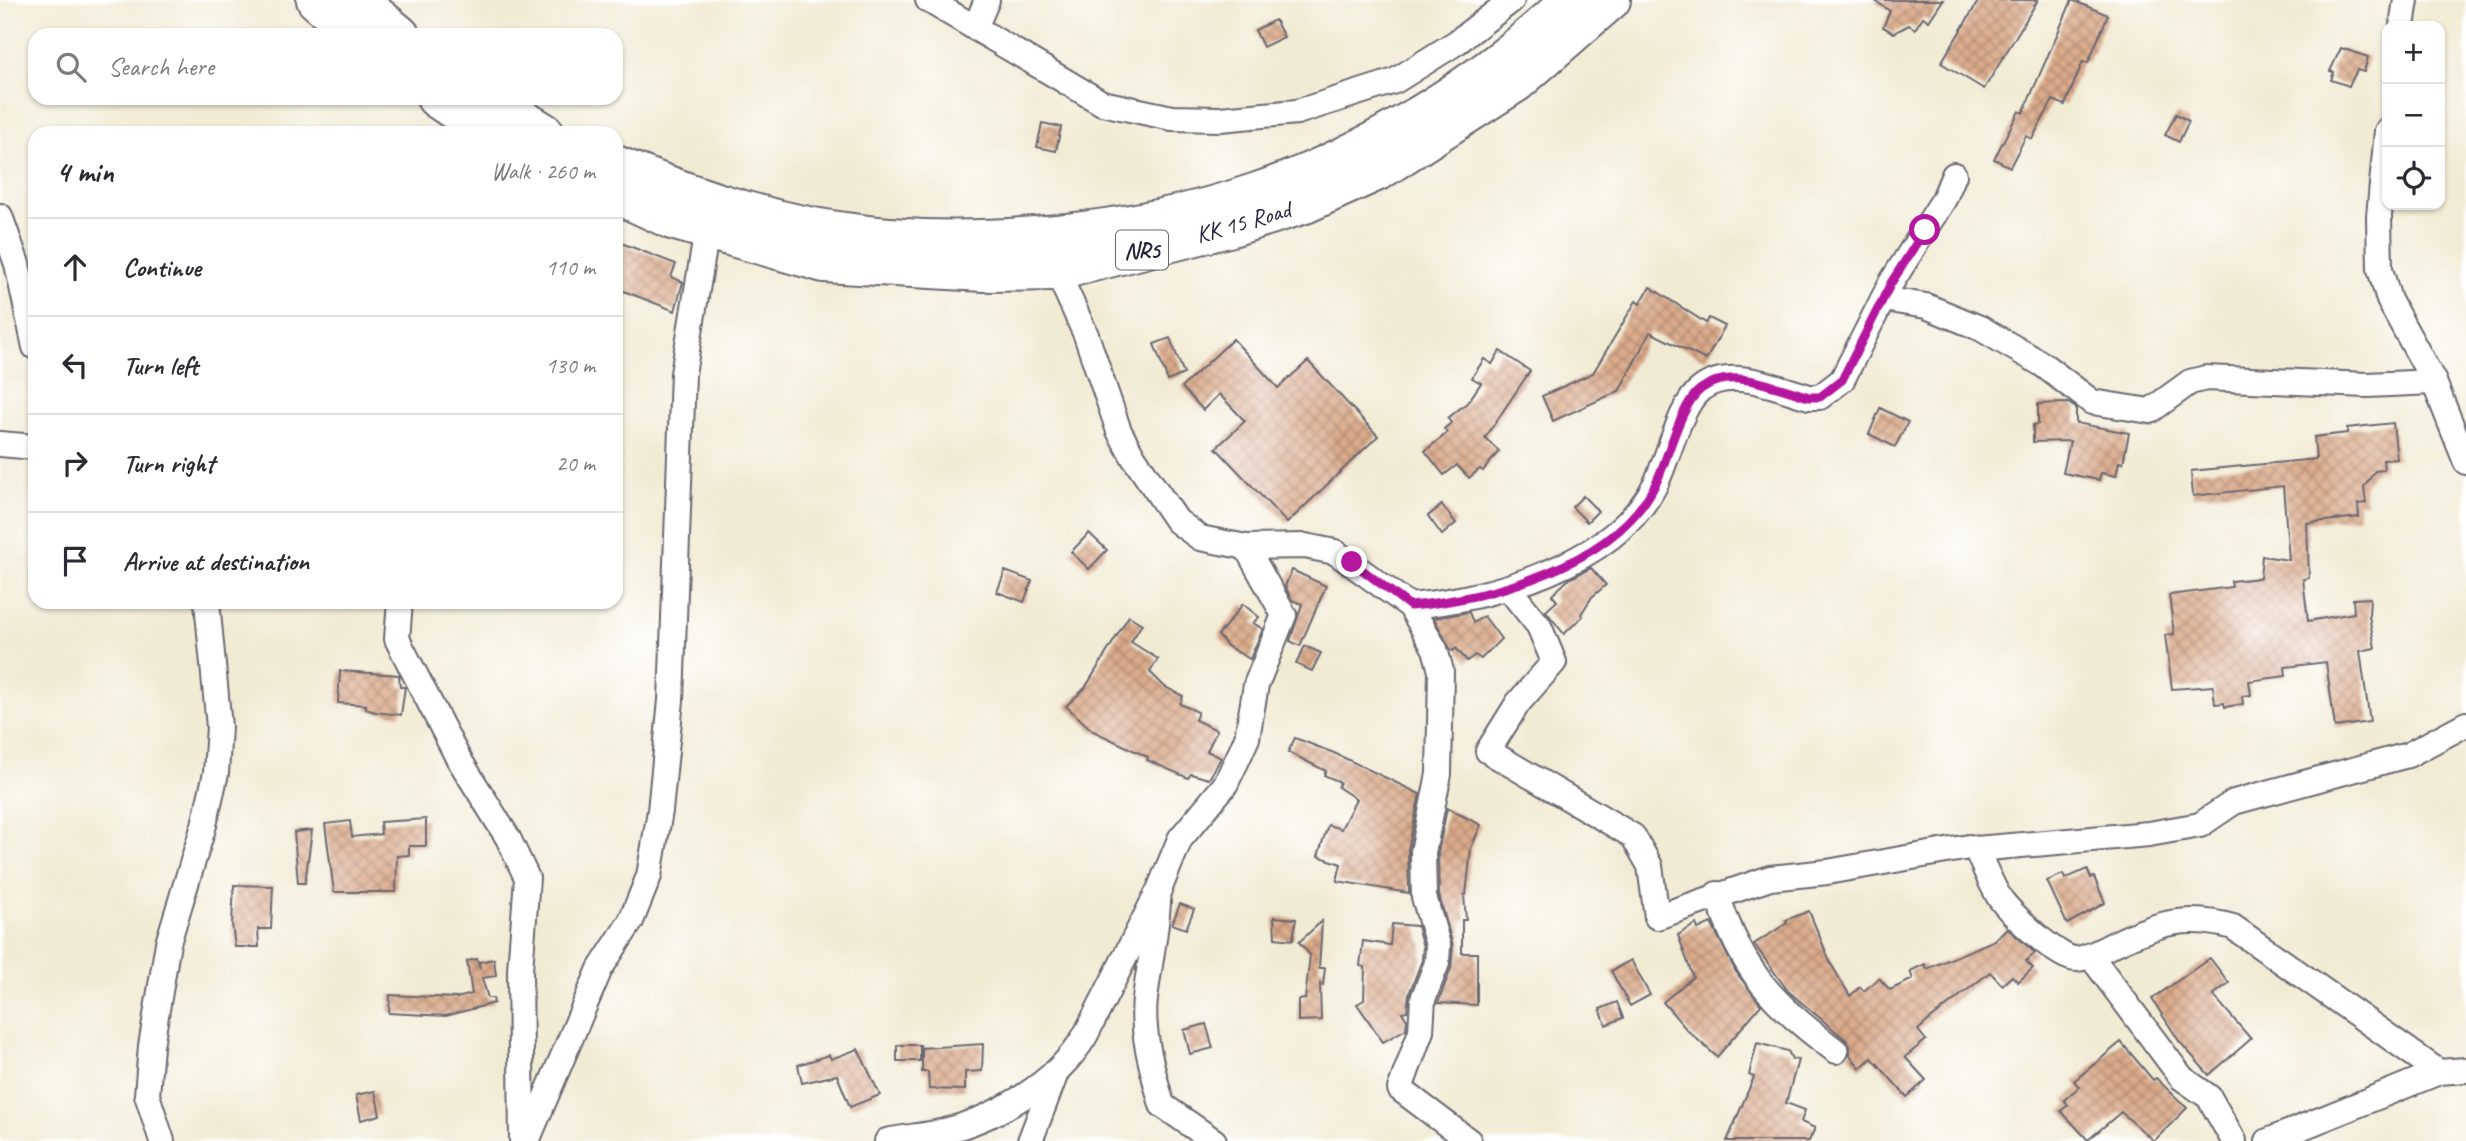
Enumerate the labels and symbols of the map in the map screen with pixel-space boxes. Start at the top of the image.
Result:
street label: KK 15 Road [1192,193,1297,250]
route start [1909,214,1940,245]
road number: NR5 [1116,230,1168,270]
route end [1336,546,1367,577]

